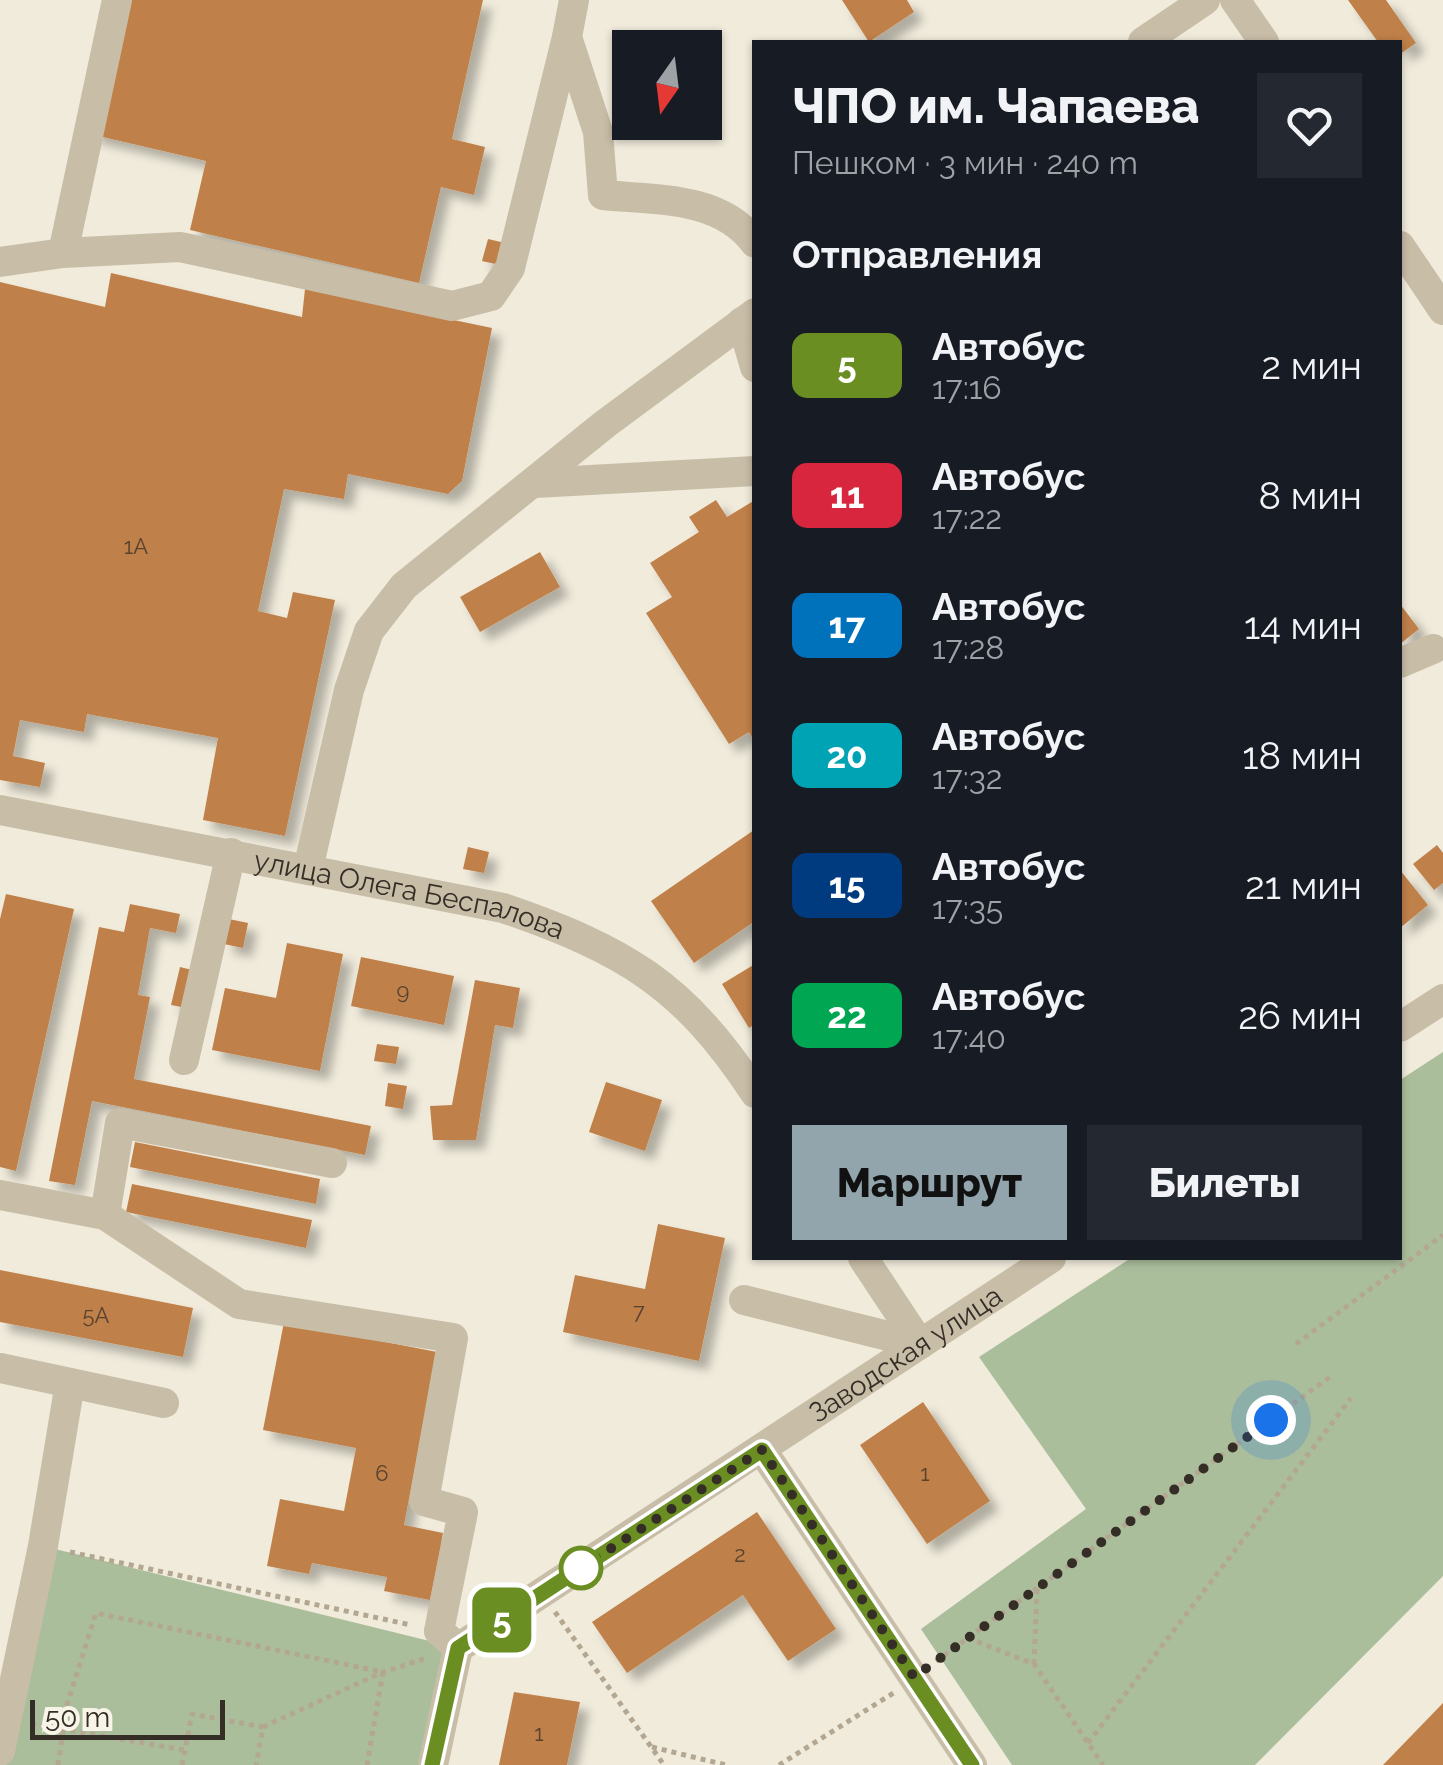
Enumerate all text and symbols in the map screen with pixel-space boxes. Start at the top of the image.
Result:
north arrow [612,30,722,140]
map controls [612,30,722,140]
button: heart [1257,73,1362,178]
text: ЧПО им. Чапаева [792,78,1199,134]
text: Пешком · 3 мин · 240 m [792,144,1138,181]
text: Отправления [792,232,1042,277]
text: Автобус [932,324,1086,369]
text: 2 мин [1261,343,1362,388]
text: 5 [837,345,857,386]
text: 17:16 [932,369,1002,406]
text: Автобус [932,454,1086,499]
text: 8 мин [1258,473,1362,518]
text: 11 [830,475,864,516]
text: 17:22 [932,499,1002,536]
house number: 1А [124,533,148,559]
text: Автобус [932,584,1086,629]
text: 14 мин [1244,603,1362,648]
text: 17 [829,605,865,646]
text: 17:28 [932,629,1004,666]
text: Автобус [932,714,1086,759]
text: 18 мин [1242,733,1362,778]
text: 20 [826,735,868,776]
text: 17:32 [932,759,1002,796]
street label: улица Олега Беспалова [251,844,569,946]
text: Автобус [932,844,1086,889]
text: 21 мин [1245,863,1362,908]
text: 15 [829,865,865,906]
text: 17:35 [932,889,1003,926]
text: Автобус [932,974,1086,1019]
house number: 9 [397,978,409,1004]
text: 26 мин [1238,993,1362,1038]
text: 22 [827,995,867,1036]
text: 17:40 [932,1019,1006,1056]
button: Маршрут [792,1125,1067,1240]
button: Билеты [1087,1125,1362,1240]
street label: Заводская улица [803,1279,1008,1430]
house number: 7 [633,1298,645,1324]
house number: 5А [83,1302,110,1328]
your location [1246,1395,1296,1445]
house number: 6 [375,1460,389,1486]
house number: 1 [920,1460,930,1486]
house number: 2 [734,1541,746,1567]
unlabelled marker [560,1547,602,1589]
line badge: 5 [470,1588,534,1652]
text: 5 [492,1600,512,1641]
scale bar [30,1695,225,1740]
text: 50 m [45,1701,110,1734]
house number: 1 [534,1720,544,1746]

